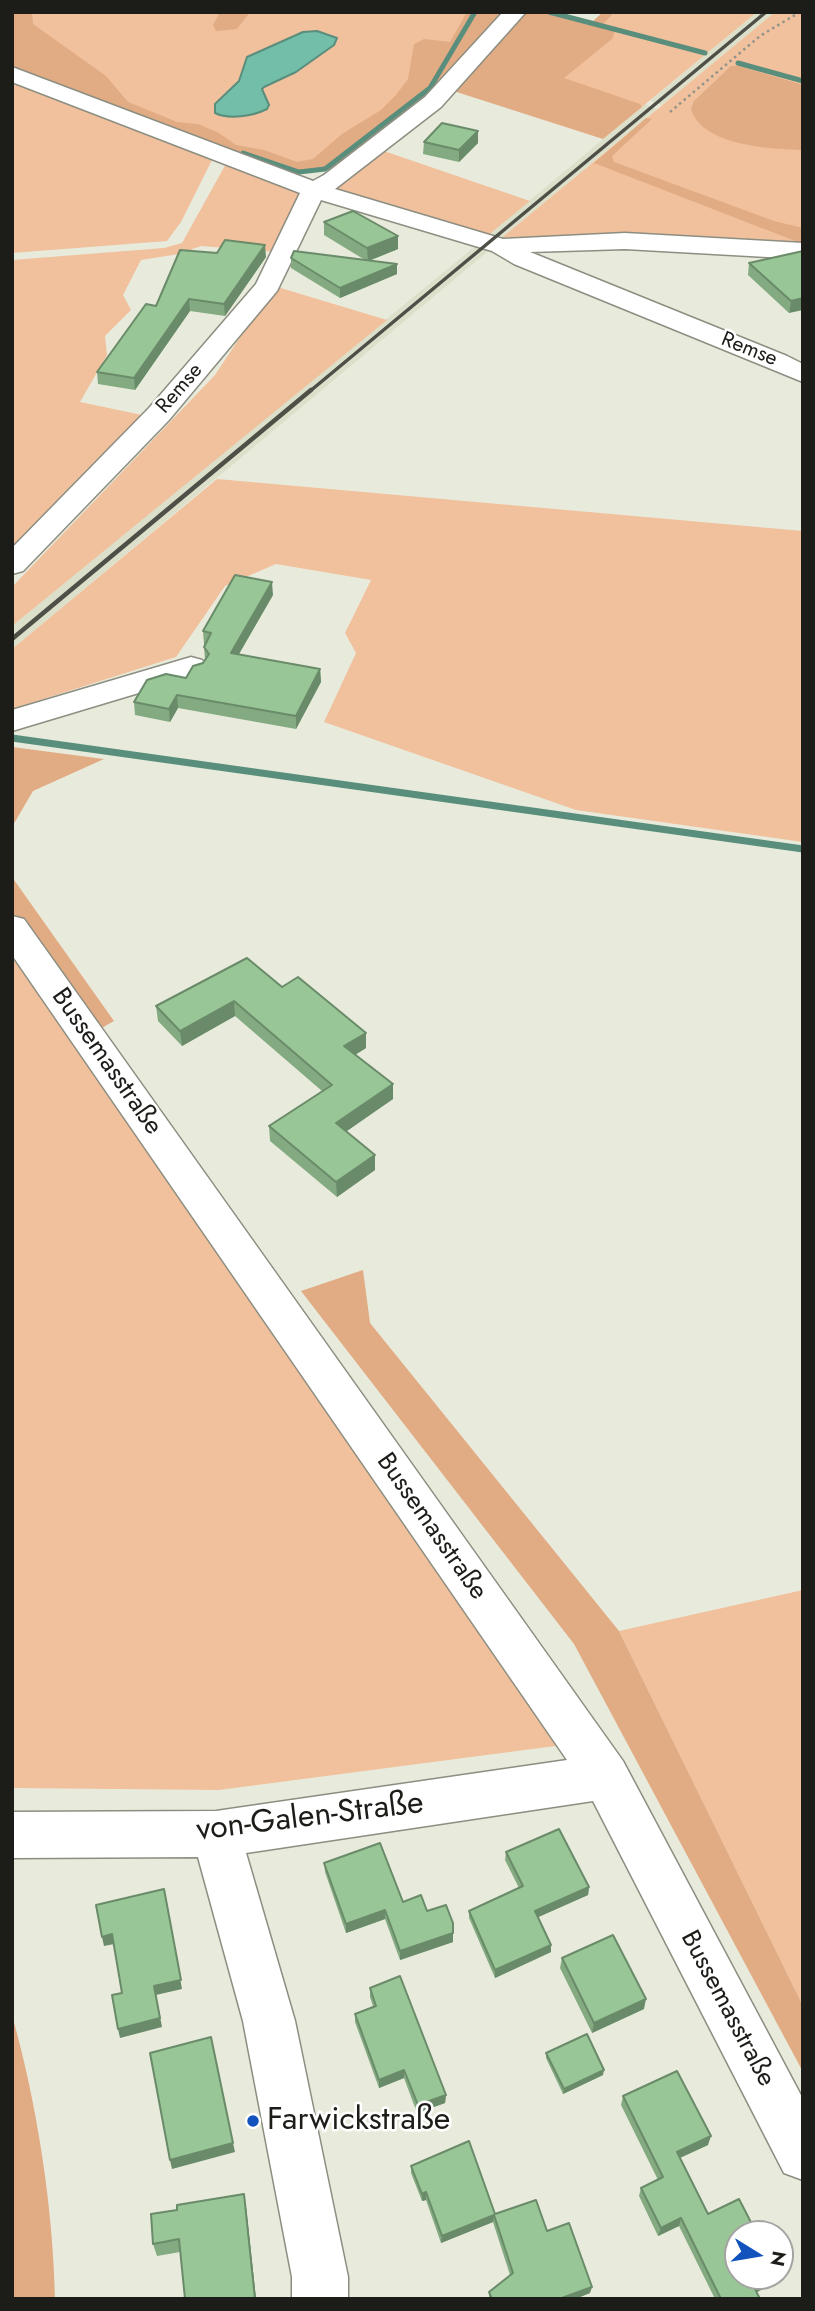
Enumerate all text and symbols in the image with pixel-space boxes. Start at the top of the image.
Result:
street label: Remse [717,327,781,373]
street label: Remse [151,359,209,419]
street label: Bussemasstraße [44,983,168,1141]
street label: Bussemasstraße [369,1448,493,1606]
street label: von-Galen-Straße [194,1785,426,1851]
street label: Bussemasstraße [673,1926,781,2092]
place label: Farwickstraße [267,2102,450,2140]
marker: Farwickstraße [245,2113,261,2129]
north arrow [724,2220,794,2290]
text: N [763,2249,793,2269]

